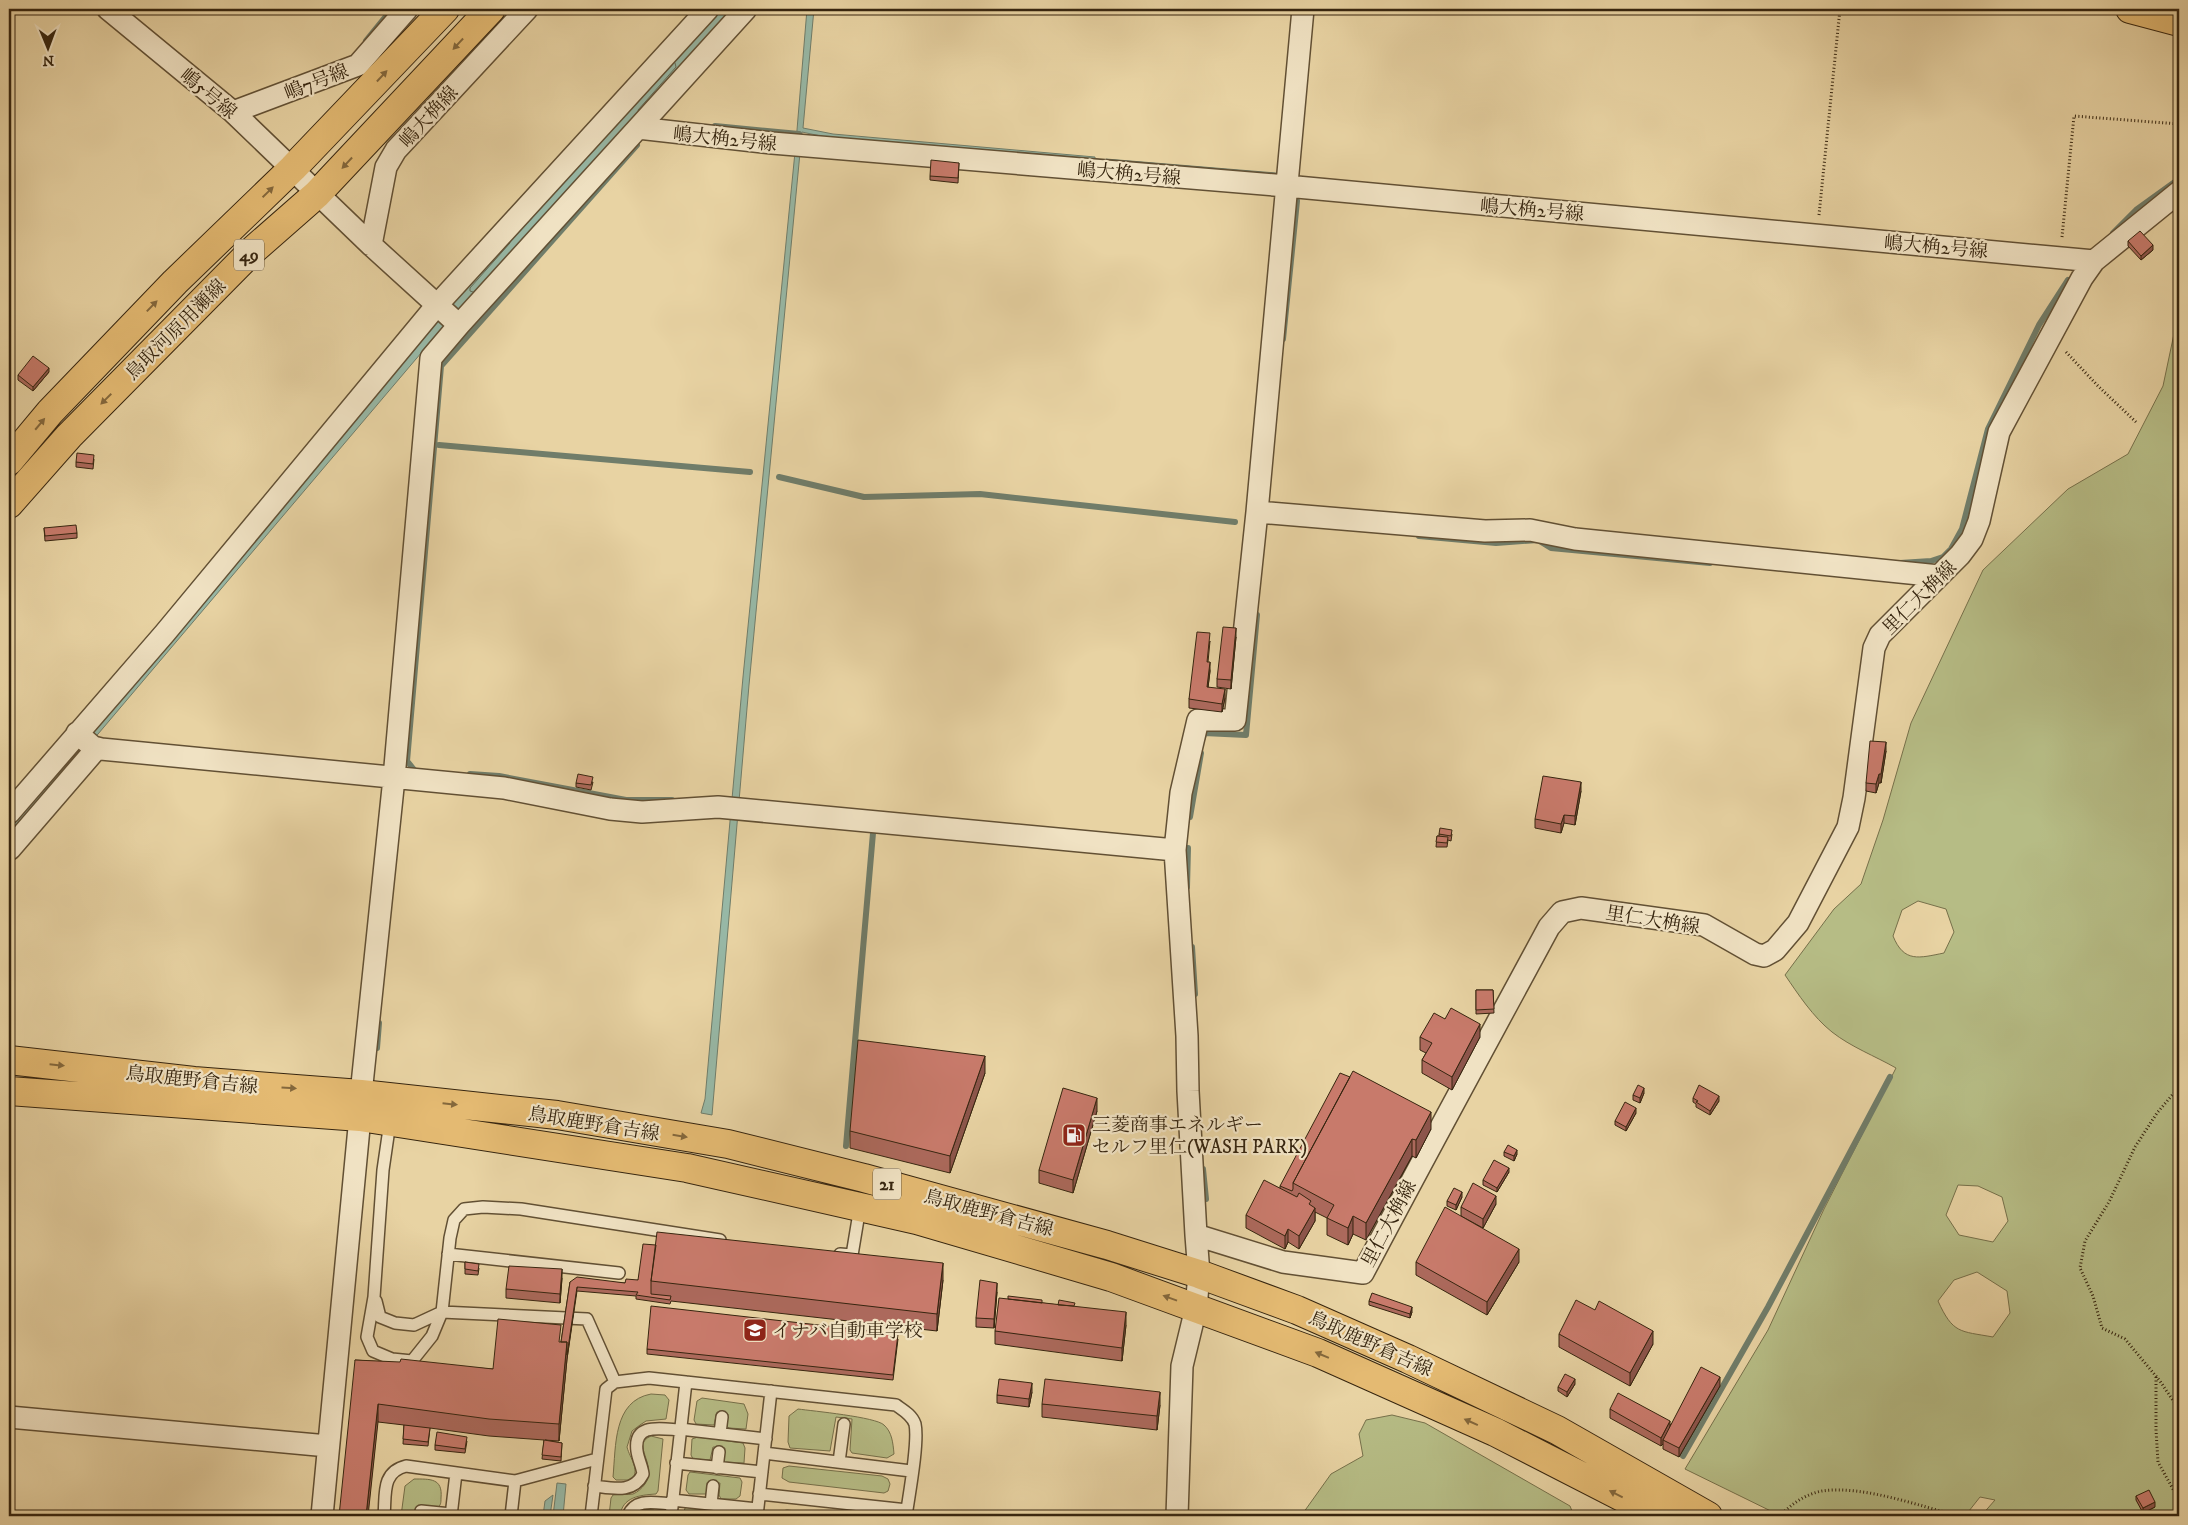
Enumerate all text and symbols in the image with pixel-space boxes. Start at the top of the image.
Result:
north arrow [22,22,72,72]
one-way arrow [452,38,464,50]
text: N [42,51,54,69]
street label: 嶋7号線 [281,60,352,105]
street label: 嶋5号線 [175,64,241,124]
one-way arrow [376,71,388,83]
street label: 嶋大桷線 [395,81,463,153]
street label: 嶋大桷2号線 [672,123,778,156]
one-way arrow [341,157,353,169]
street label: 嶋大桷2号線 [1076,158,1182,190]
one-way arrow [261,186,273,198]
street label: 嶋大桷2号線 [1479,194,1585,226]
street label: 嶋大桷2号線 [1883,231,1989,263]
road number: 49 [234,240,264,270]
street label: 鳥取河原用瀬線 [121,275,231,385]
one-way arrow [146,300,158,312]
one-way arrow [100,393,112,405]
one-way arrow [34,418,45,430]
street label: 里仁大桷線 [1878,556,1962,640]
street label: 里仁大桷線 [1604,902,1701,939]
one-way arrow [49,1061,65,1069]
street label: 鳥取鹿野倉吉線 [124,1062,259,1099]
one-way arrow [281,1085,297,1093]
one-way arrow [443,1100,459,1108]
street label: 鳥取鹿野倉吉線 [526,1103,661,1146]
place label: 三菱商事エネルギー セルフ里仁(WASH PARK) [1092,1114,1307,1159]
fuel station icon: 三菱商事エネルギー セルフ里仁(WASH PARK) [1061,1122,1087,1148]
one-way arrow [673,1132,689,1140]
road number: 21 [873,1168,901,1200]
street label: 里仁大桷線 [1357,1176,1422,1271]
street label: 鳥取鹿野倉吉線 [921,1185,1056,1242]
one-way arrow [1163,1294,1177,1302]
street label: 鳥取鹿野倉吉線 [1305,1307,1436,1382]
school or university icon: イナバ自動車学校 [742,1317,768,1343]
place label: イナバ自動車学校 [772,1320,923,1343]
one-way arrow [1314,1351,1329,1359]
one-way arrow [1464,1417,1478,1425]
one-way arrow [1609,1490,1623,1498]

